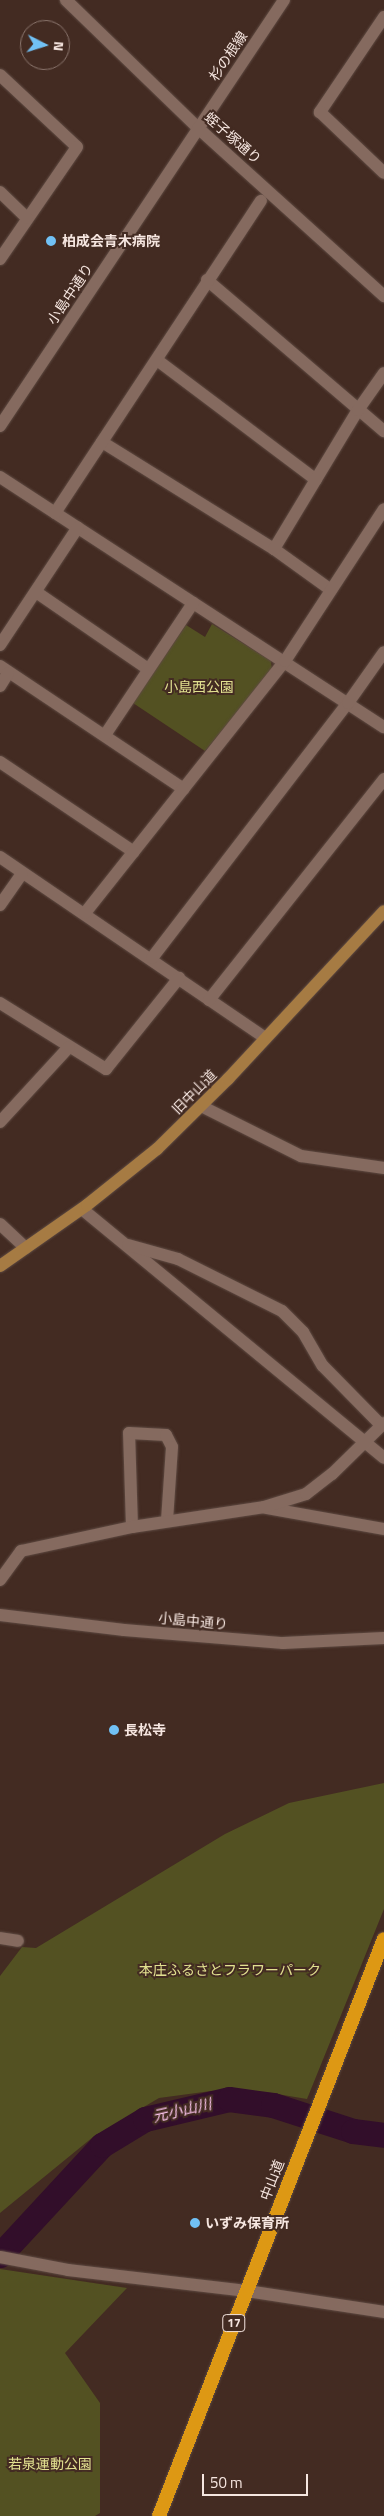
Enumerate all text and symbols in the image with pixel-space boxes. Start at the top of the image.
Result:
north arrow [20,20,70,70]
street label: 杉の根線 [205,28,251,84]
text: N [49,41,70,52]
street label: 蛭子塚通り [201,109,265,167]
place label: 柏成会青木病院 [62,233,160,249]
marker: 柏成会青木病院 [44,234,58,248]
street label: 小島中通り [43,260,97,328]
park label: 小島西公園 [164,679,234,695]
street label: 旧中山道 [168,1066,220,1118]
street label: 小島中通り [157,1610,229,1632]
place label: 長松寺 [124,1722,166,1738]
marker: 長松寺 [108,1724,120,1736]
park label: 本庄ふるさとフラワーパーク [139,1962,321,1978]
water label: 元小山川 [151,2094,213,2126]
street label: 中山道 [257,2157,287,2203]
place label: いずみ保育所 [205,2215,289,2231]
marker: いずみ保育所 [189,2217,201,2229]
road number: 17 [222,2314,246,2332]
park label: 若泉運動公園 [8,2456,92,2472]
scale bar [204,2464,310,2496]
text: 50 m [210,2471,243,2494]

